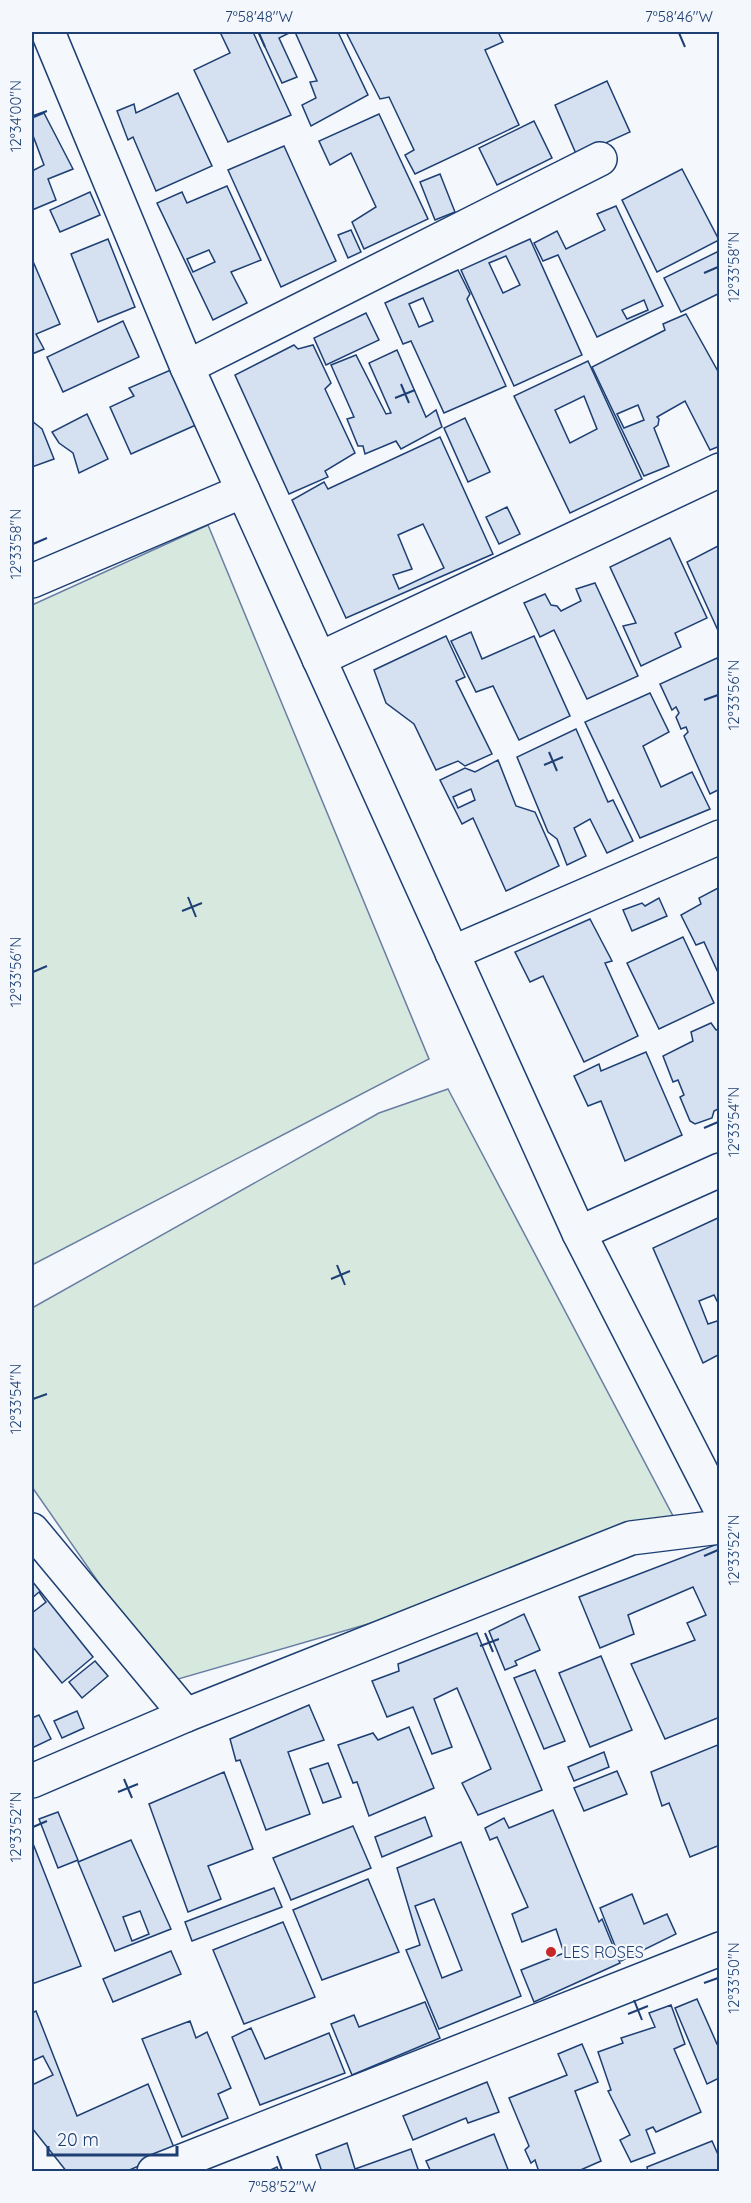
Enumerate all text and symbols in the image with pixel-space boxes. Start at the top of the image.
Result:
text: 7°58'48"W [225,7,294,26]
text: 7°58'46"W [645,7,714,26]
text: 12°34'00"N [6,80,25,152]
text: 12°33'58"N [724,232,743,302]
text: 12°33'58"N [6,509,25,579]
text: 12°33'56"N [724,660,743,730]
text: 12°33'56"N [6,937,25,1007]
text: 12°33'54"N [724,1087,743,1157]
text: 12°33'54"N [6,1364,25,1434]
text: 12°33'52"N [724,1515,743,1585]
text: 12°33'52"N [6,1792,25,1862]
place label: LES ROSES [563,1942,644,1962]
text: 12°33'50"N [724,1942,743,2014]
marker: LES ROSES [544,1945,558,1959]
scale bar [48,2119,177,2157]
text: 20 m [57,2128,99,2151]
text: 7°58'52"W [248,2177,317,2196]

